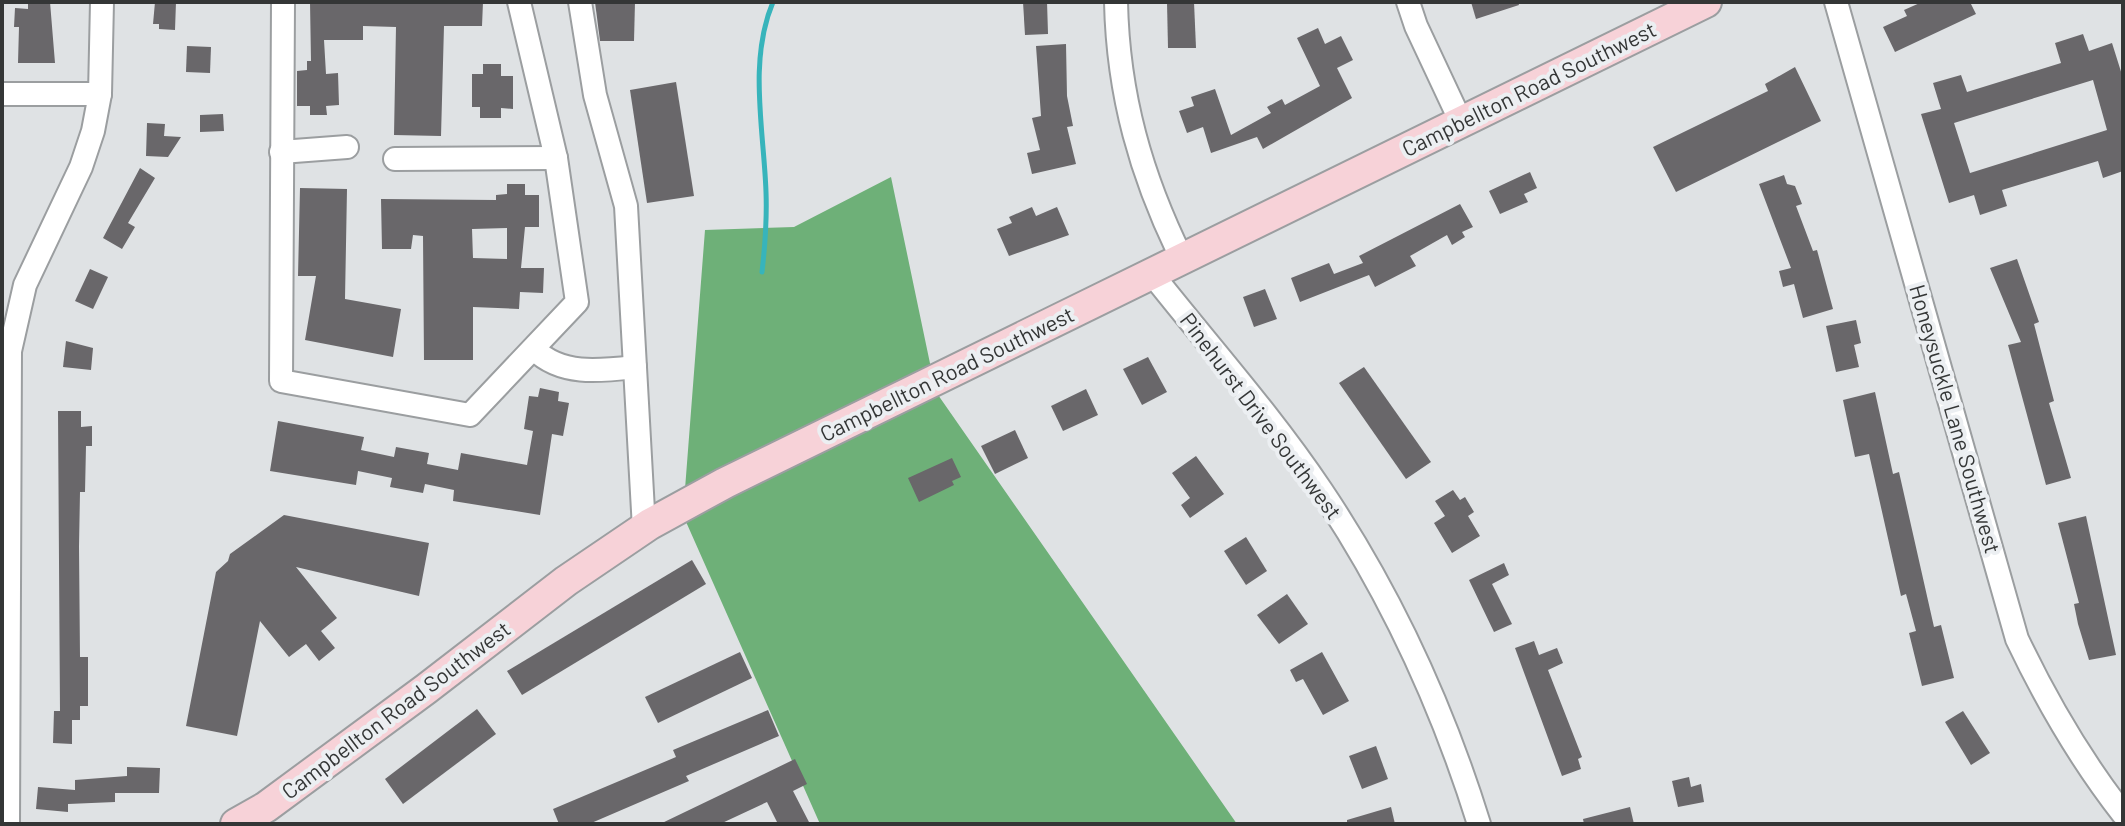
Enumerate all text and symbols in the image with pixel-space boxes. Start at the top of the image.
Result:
street label: Campbellton Road Southwest [1397,15,1660,161]
street label: Honeysuckle Lane Southwest [1905,281,2007,556]
street label: Campbellton Road Southwest [815,300,1078,446]
street label: Pinehurst Drive Southwest [1176,307,1348,524]
street label: Campbellton Road Southwest [276,615,515,804]

